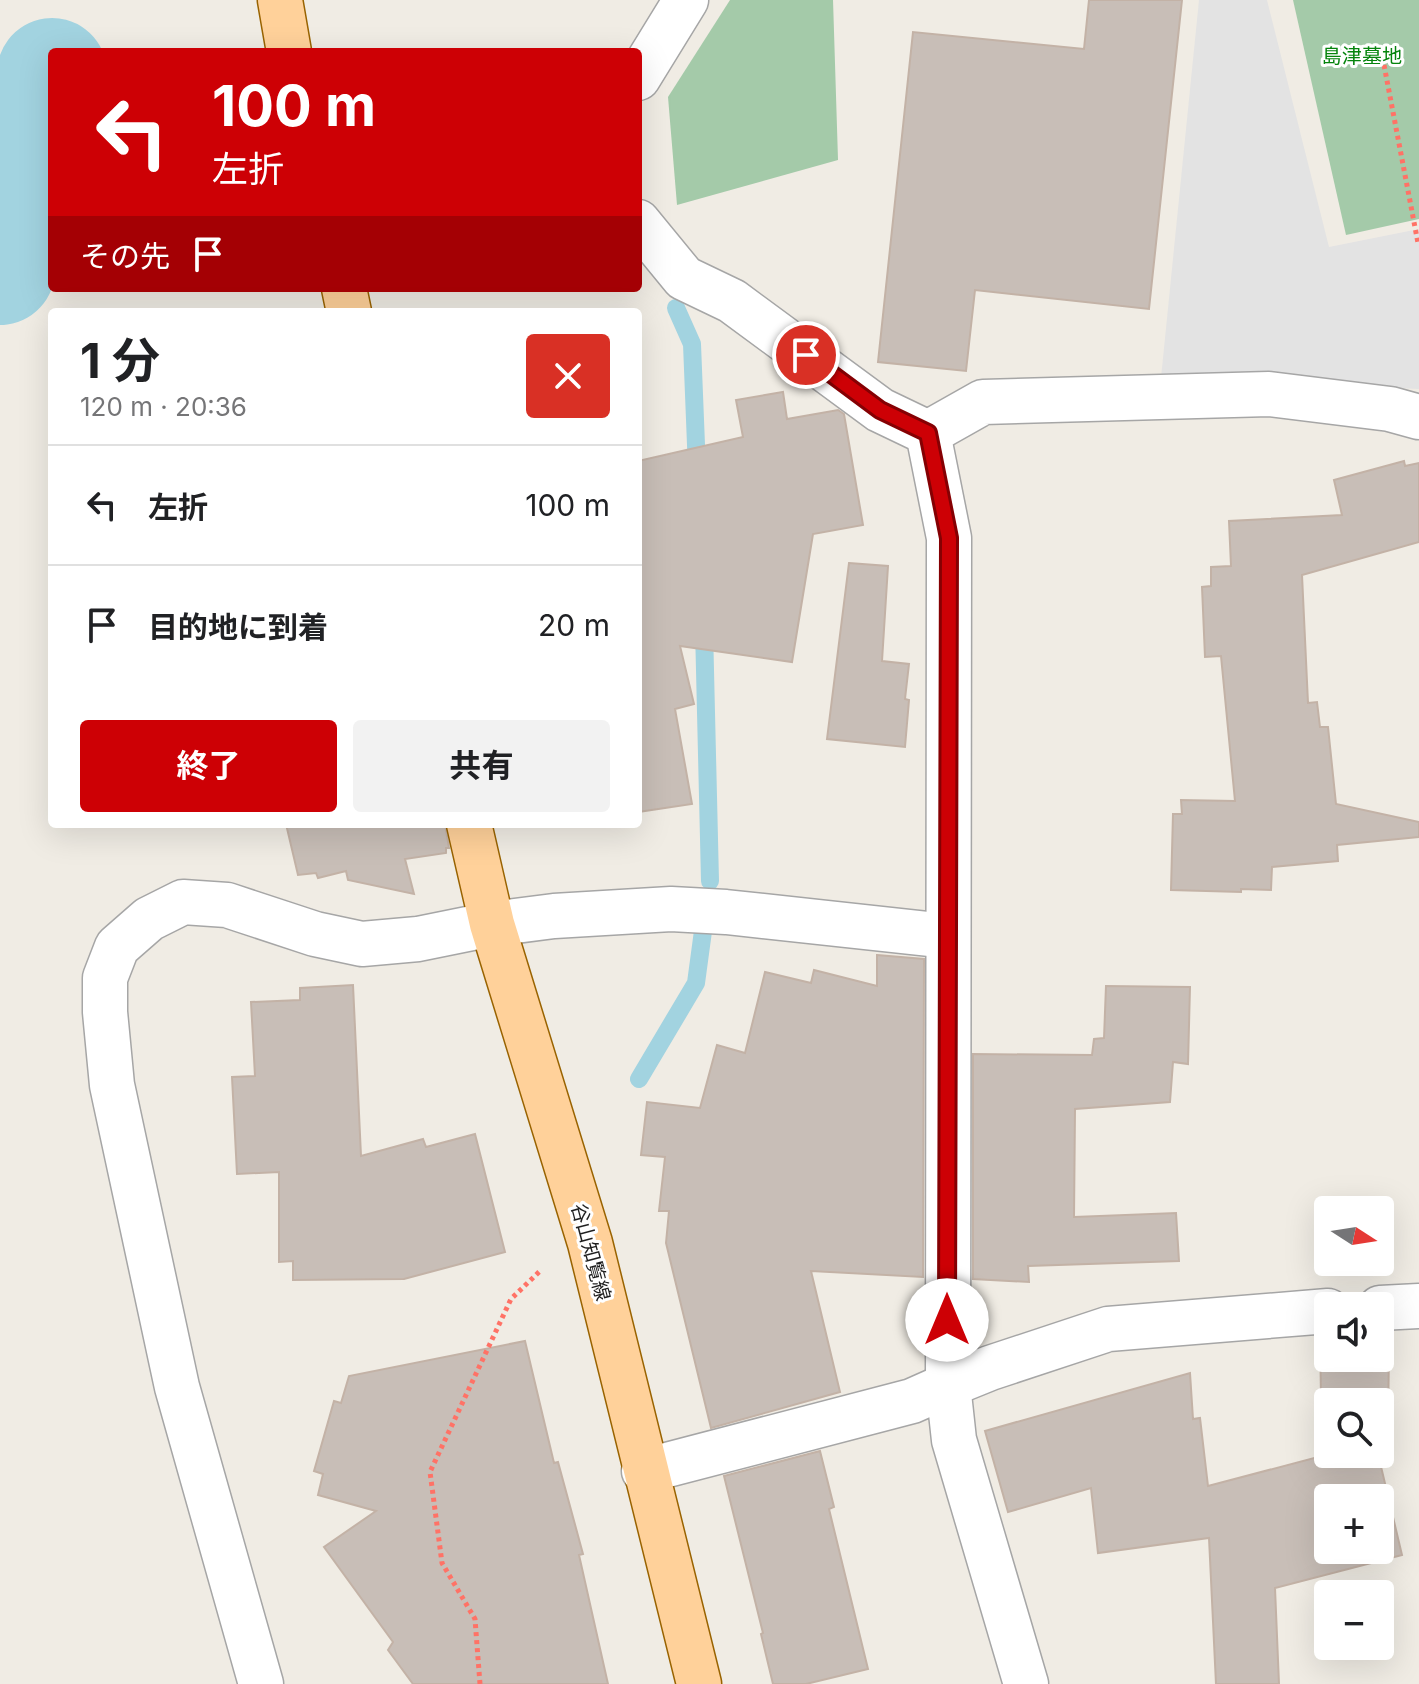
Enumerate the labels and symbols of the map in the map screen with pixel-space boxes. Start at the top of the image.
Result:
park label: 島津墓地 [1322,44,1402,68]
pin [772,321,840,389]
north arrow [1314,1196,1394,1276]
street label: 谷山知覧線 [566,1201,616,1303]
position arrow [905,1278,989,1362]

